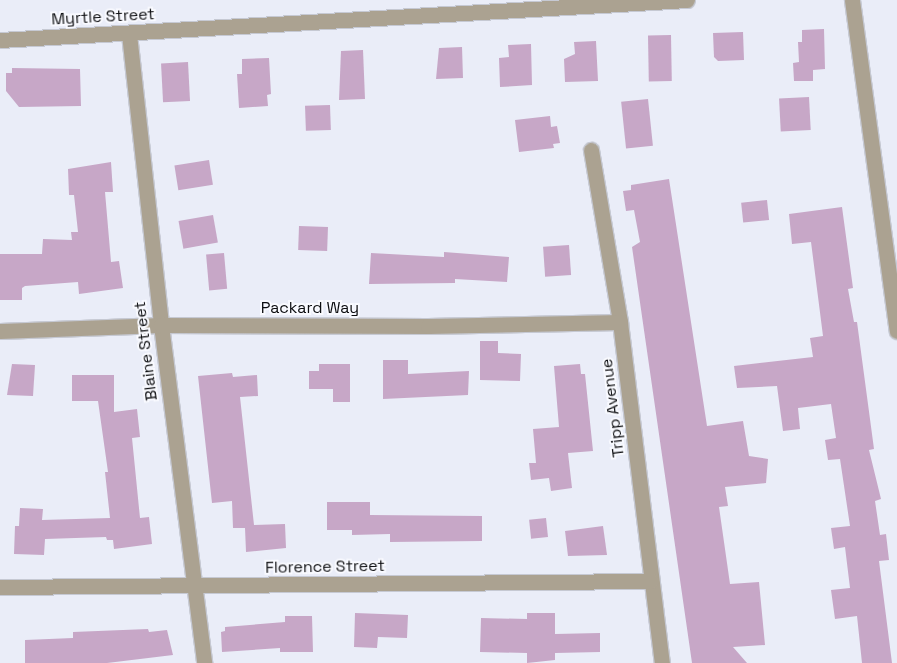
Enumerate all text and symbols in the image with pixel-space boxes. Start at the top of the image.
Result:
street label: Myrtle Street [51,5,155,29]
street label: Packard Way [261,298,359,318]
street label: Blaine Street [130,300,162,402]
street label: Tripp Avenue [597,358,629,458]
street label: Florence Street [265,556,385,578]

